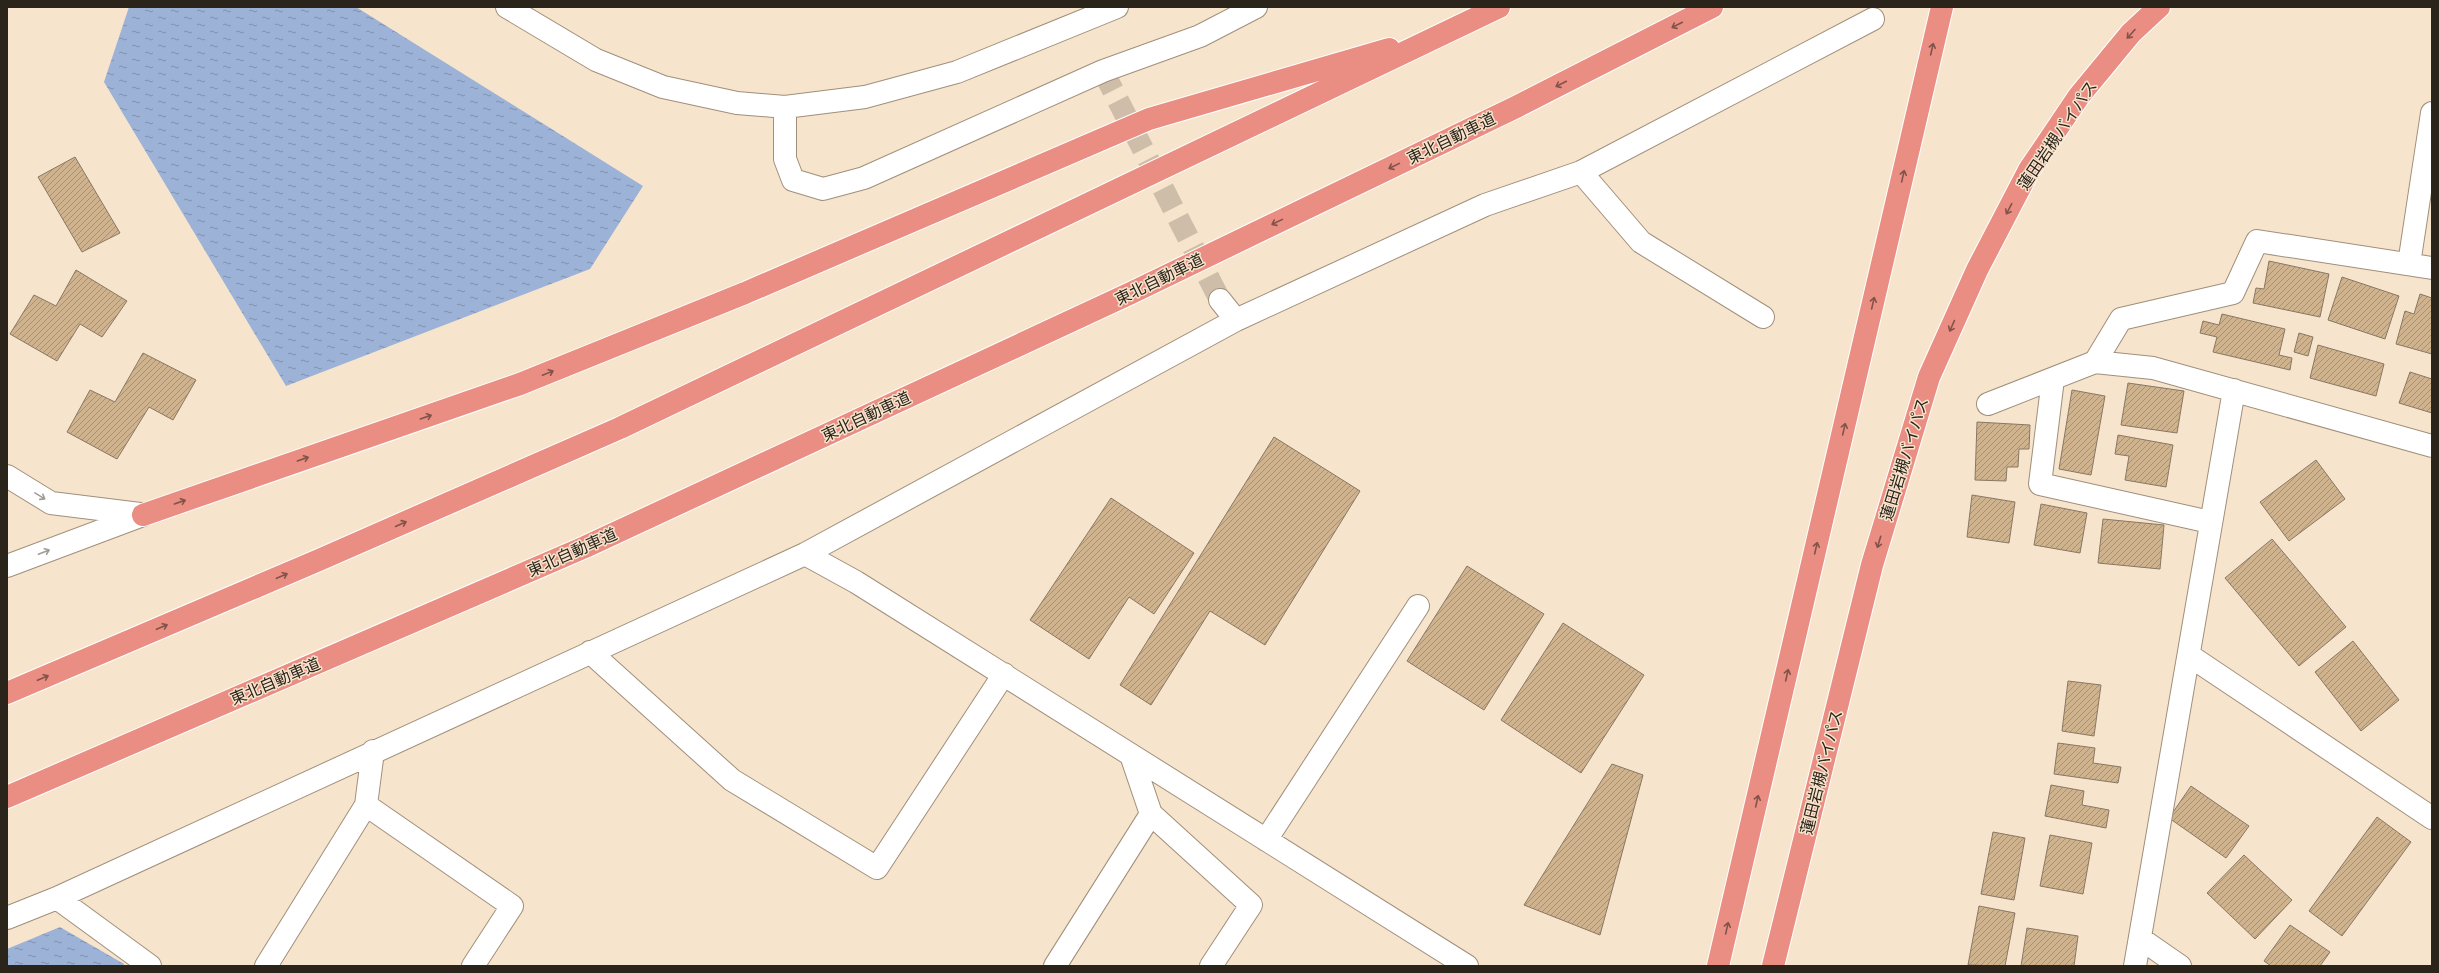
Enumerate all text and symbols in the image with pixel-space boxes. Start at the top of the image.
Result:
one-way arrow [1671,22,1683,29]
one-way arrow [2126,29,2135,39]
one-way arrow [1929,43,1937,56]
street label: 蓮田岩槻バイパス [2015,78,2100,193]
one-way arrow [1555,81,1567,88]
street label: 東北自動車道 [1404,110,1498,167]
one-way arrow [1388,163,1400,170]
one-way arrow [1899,170,1907,183]
one-way arrow [2004,203,2012,215]
one-way arrow [1271,219,1283,226]
street label: 東北自動車道 [1112,251,1206,308]
one-way arrow [1870,297,1878,310]
one-way arrow [1948,320,1955,332]
one-way arrow [542,369,554,376]
street label: 東北自動車道 [819,388,913,444]
street label: 蓮田岩槻バイパス [1878,396,1931,523]
one-way arrow [419,413,432,420]
one-way arrow [1841,423,1848,436]
one-way arrow [297,455,309,463]
one-way arrow [34,493,46,501]
one-way arrow [174,498,187,505]
one-way arrow [395,520,407,527]
street label: 東北自動車道 [525,525,620,580]
one-way arrow [1875,535,1882,548]
one-way arrow [1813,542,1821,555]
one-way arrow [37,547,49,555]
one-way arrow [276,572,288,579]
one-way arrow [156,623,168,630]
street label: 東北自動車道 [228,655,323,708]
one-way arrow [1783,669,1791,682]
one-way arrow [36,674,48,681]
street label: 蓮田岩槻バイパス [1798,708,1845,836]
one-way arrow [1753,795,1761,808]
one-way arrow [1724,922,1732,935]

